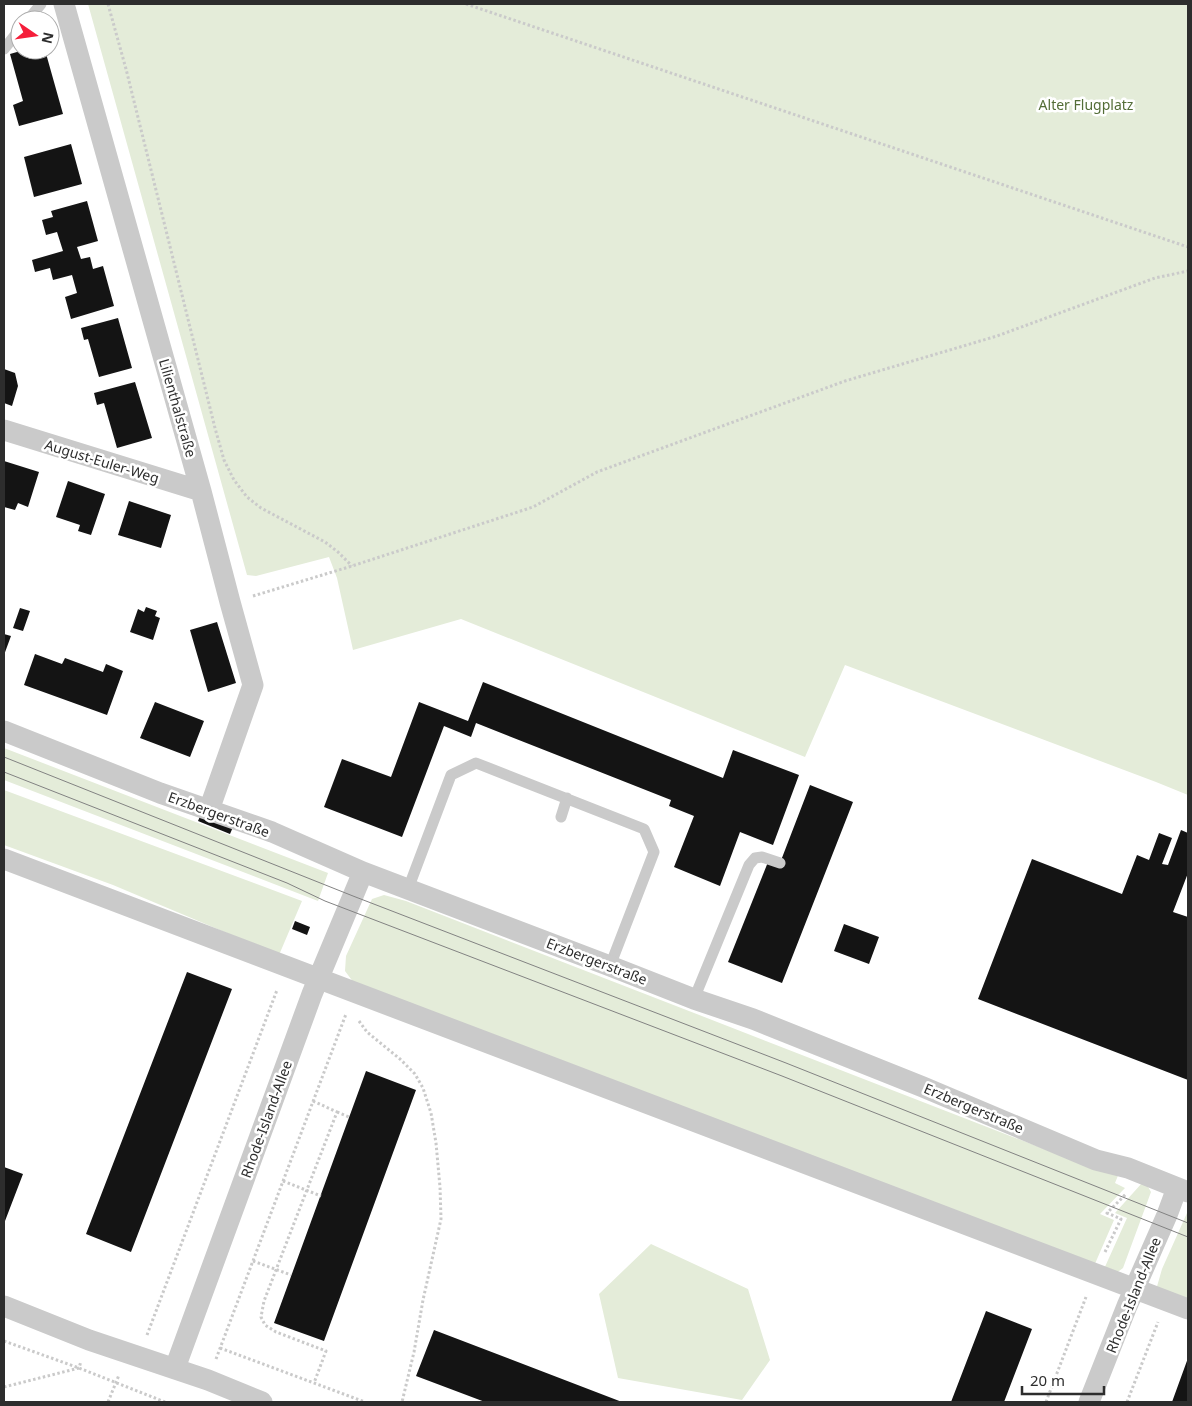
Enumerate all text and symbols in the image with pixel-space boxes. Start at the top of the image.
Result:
north arrow [10,10,60,60]
text: N [38,30,59,46]
park label: Alter Flugplatz [1039,95,1134,114]
street label: Lilienthalstraße [155,356,201,460]
street label: August-Euler-Weg [43,435,161,487]
street label: Erzbergerstraße [166,787,272,841]
street label: Erzbergerstraße [544,933,650,989]
street label: Rhode-Island-Allee [236,1058,296,1180]
street label: Erzbergerstraße [921,1078,1027,1138]
street label: Rhode-Island-Allee [1101,1234,1165,1356]
scale bar [1022,1364,1104,1396]
text: 20 m [1030,1370,1065,1390]

